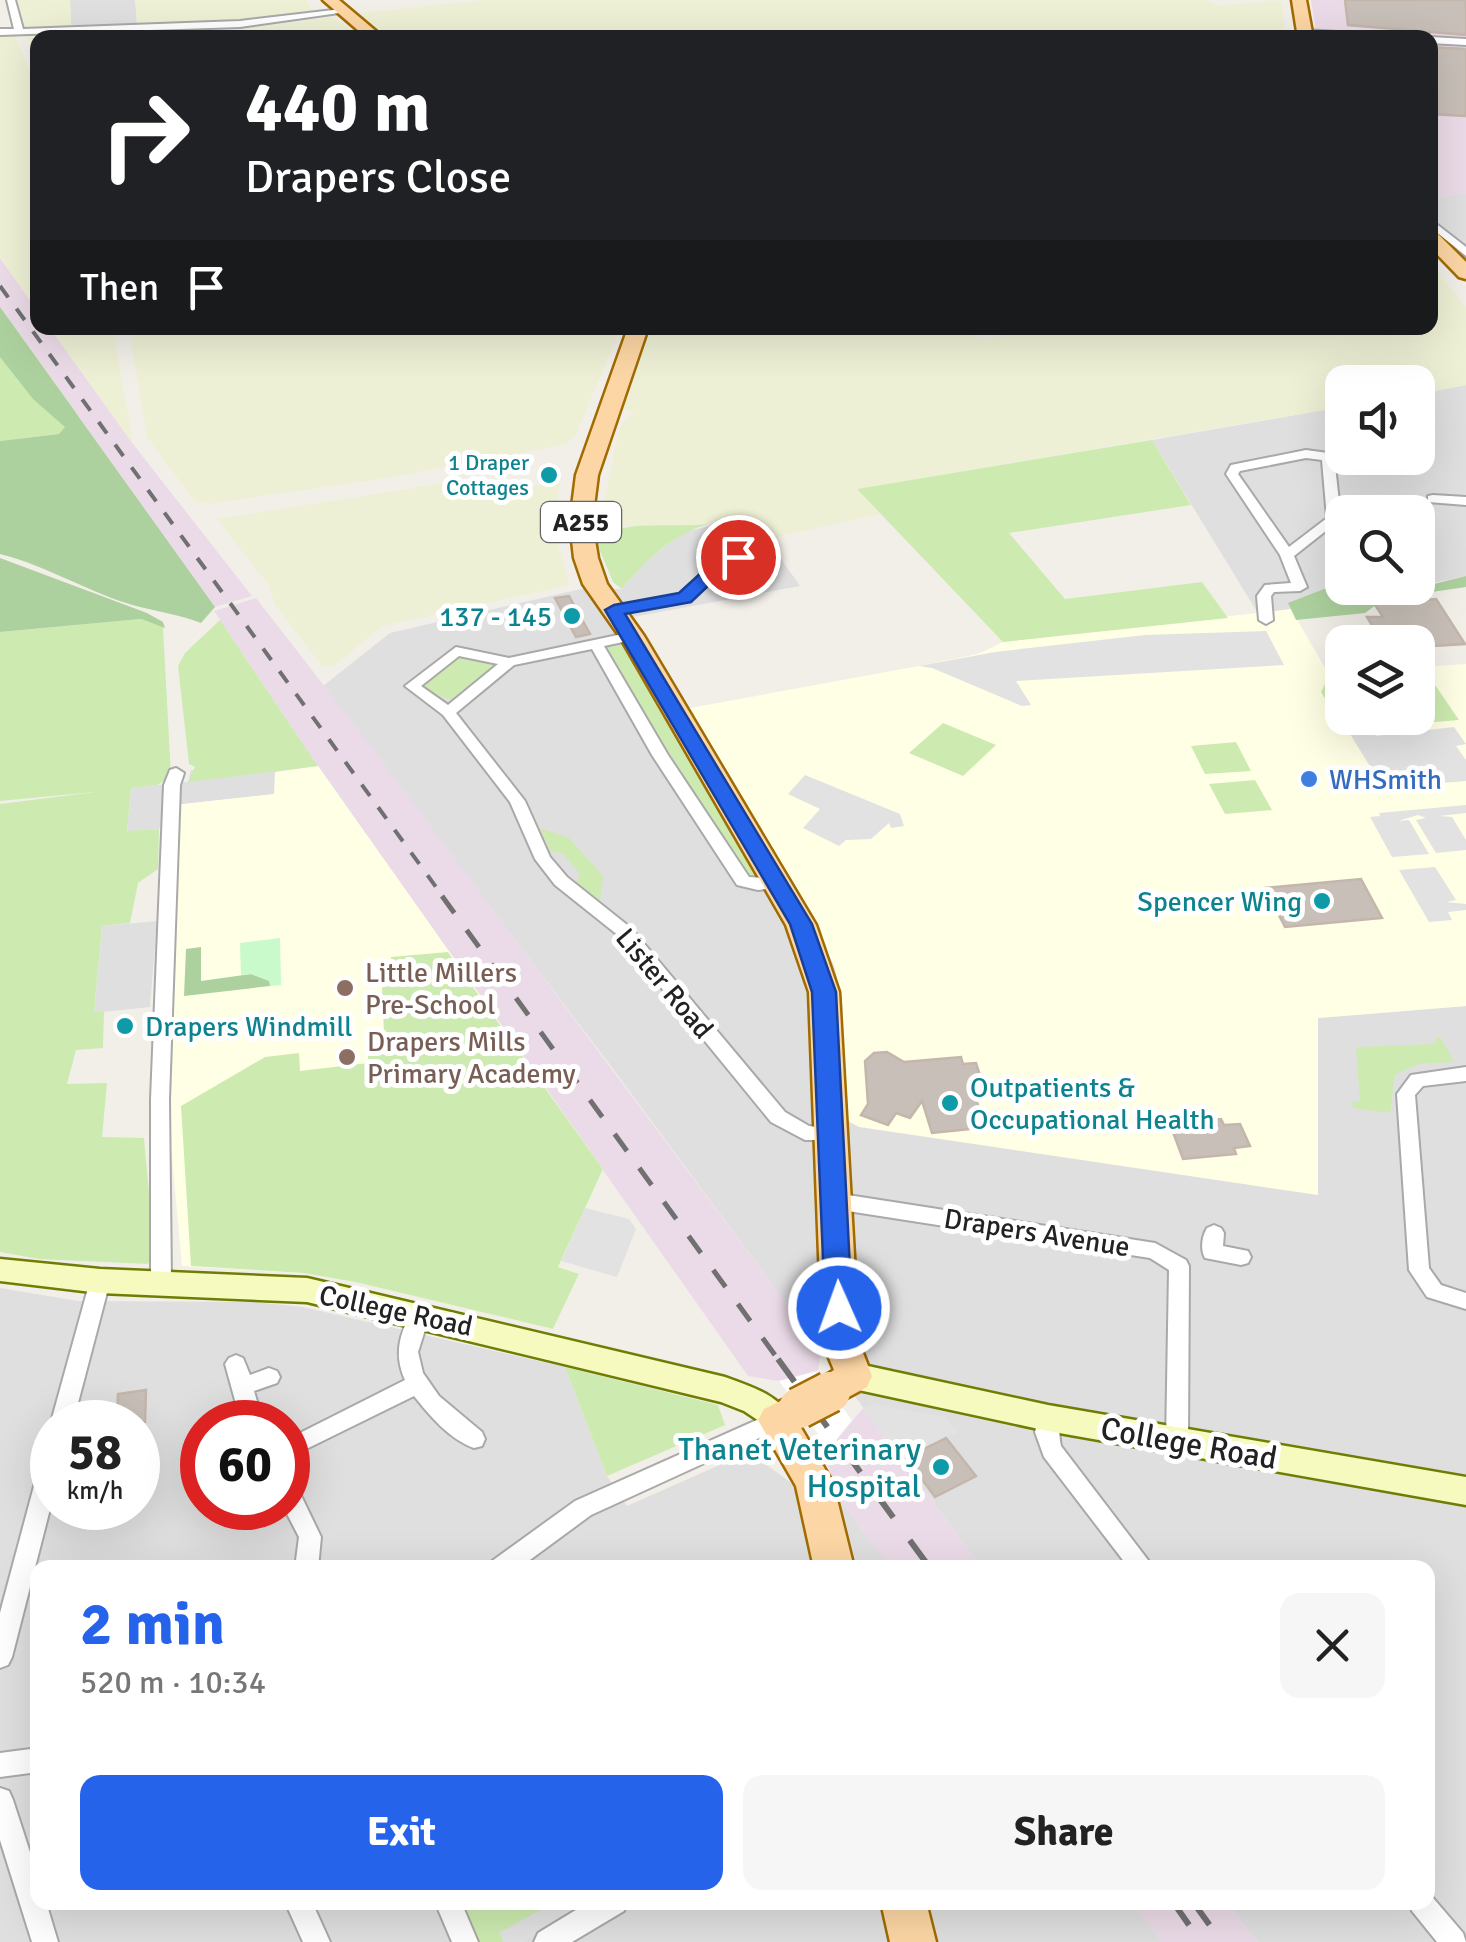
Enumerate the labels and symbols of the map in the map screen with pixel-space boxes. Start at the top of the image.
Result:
place label: 1 Draper Cottages [446,449,529,501]
marker: 1 Draper Cottages [538,464,560,486]
road number: A255 [541,502,621,542]
pin [696,515,781,600]
place label: 137 - 145 [439,600,552,634]
marker: 137 - 145 [561,605,583,627]
place label: WHSmith [1329,763,1442,797]
marker: WHSmith [1298,768,1320,790]
place label: Spencer Wing [1137,885,1302,919]
marker: Spencer Wing [1311,890,1333,912]
street label: Lister Road [608,921,720,1046]
place label: Little Millers Pre-School [365,956,517,1022]
marker: Little Millers Pre-School [334,977,356,999]
place label: Drapers Windmill [145,1010,353,1044]
marker: Drapers Windmill [114,1015,136,1037]
place label: Drapers Mills Primary Academy [367,1025,576,1091]
marker: Drapers Mills Primary Academy [336,1046,358,1068]
place label: Outpatients & Occupational Health [970,1071,1215,1137]
marker: Outpatients & Occupational Health [939,1092,961,1114]
street label: Drapers Avenue [942,1202,1132,1264]
position arrow [787,1256,891,1360]
street label: College Road [316,1278,476,1344]
speed limit sign: 60 [180,1400,310,1530]
street label: College Road [1098,1409,1280,1478]
place label: Thanet Veterinary Hospital [678,1430,921,1506]
marker: Thanet Veterinary Hospital [930,1456,952,1478]

